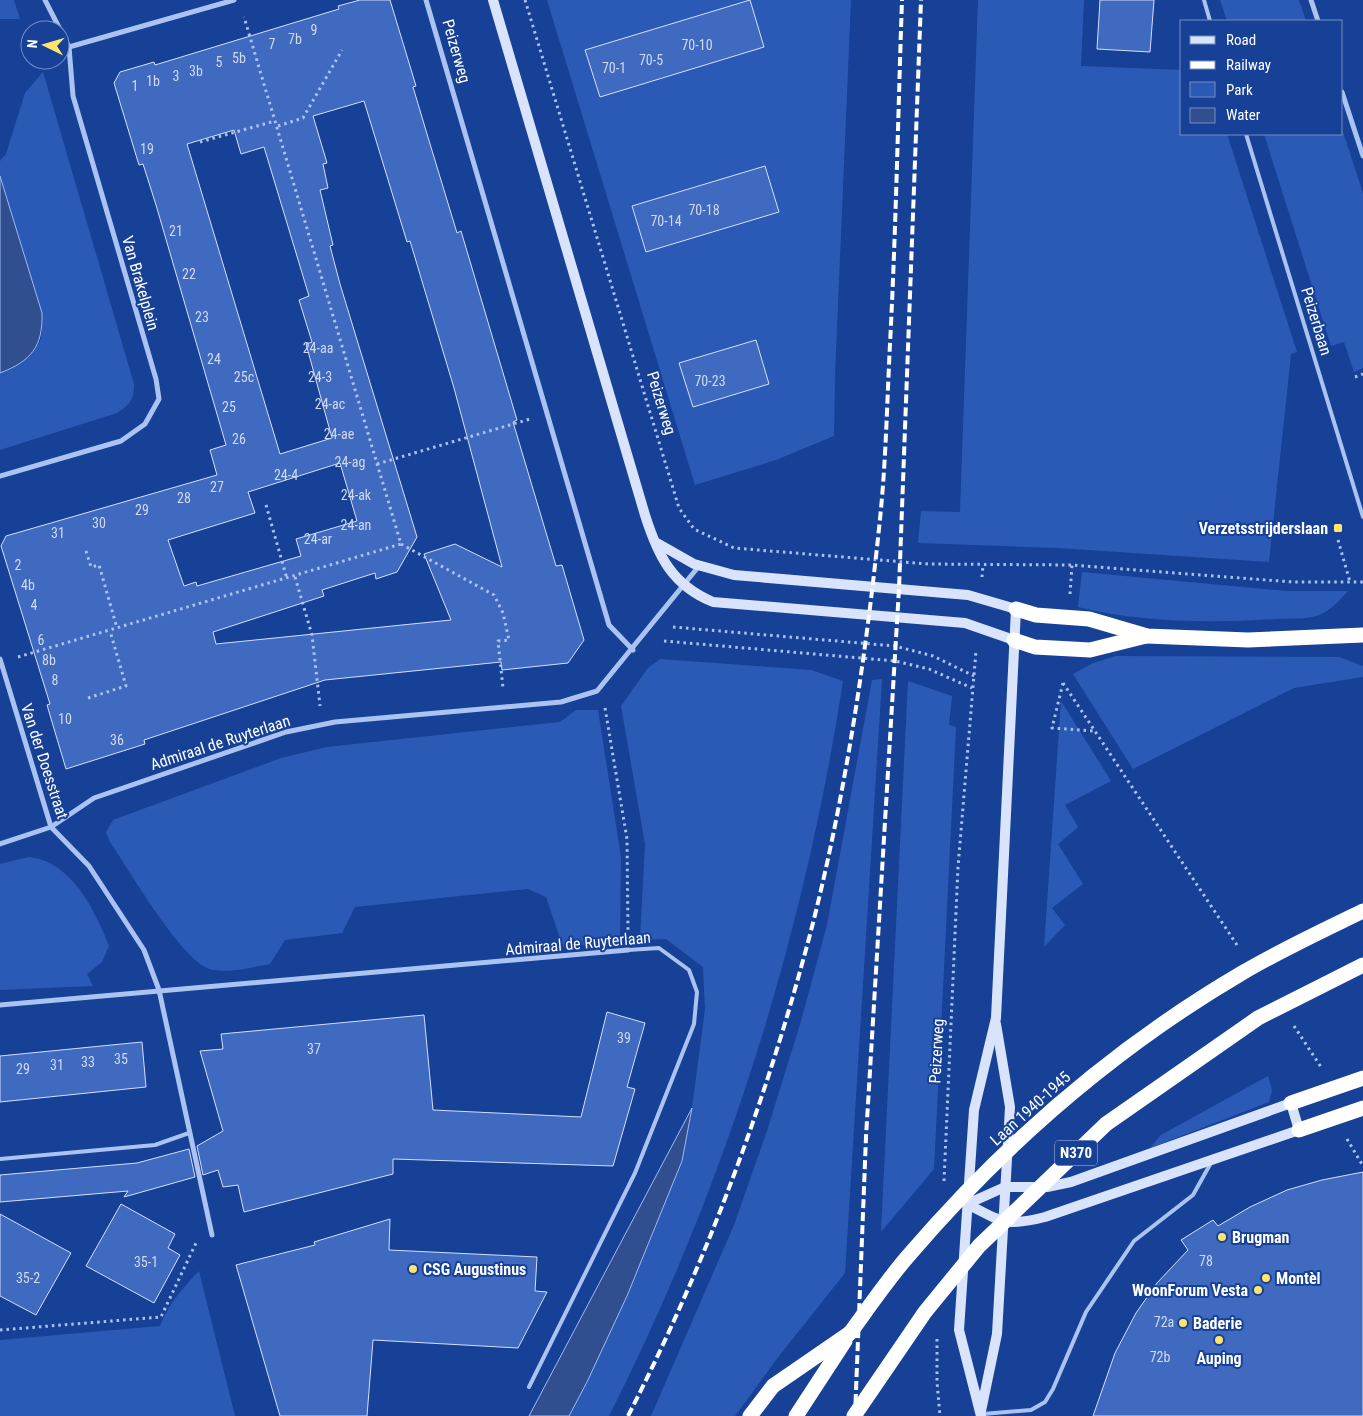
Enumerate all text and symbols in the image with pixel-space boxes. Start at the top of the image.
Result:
street label: Peizerweg [438,17,475,85]
north arrow [20,20,70,70]
legend [1180,20,1343,135]
house number: 9 [311,22,317,38]
house number: 7b [288,31,302,47]
text: Road [1226,31,1256,49]
house number: 7 [269,36,276,52]
house number: 70-10 [681,37,713,53]
text: N [24,39,40,49]
house number: 5b [232,50,246,66]
house number: 70-5 [639,52,663,68]
house number: 5 [216,54,223,70]
text: Railway [1226,56,1271,74]
house number: 70-1 [602,60,626,76]
house number: 3b [189,63,203,79]
house number: 3 [173,68,179,84]
house number: 1b [146,73,160,89]
house number: 1 [132,78,138,94]
text: Park [1226,81,1253,99]
text: Water [1226,106,1261,124]
house number: 19 [140,141,154,157]
house number: 70-18 [688,202,720,218]
house number: 70-14 [650,213,682,229]
house number: 21 [169,223,183,239]
street label: Van Brakelplein [118,234,163,333]
house number: 22 [182,266,196,282]
street label: Peizerbaan [1297,285,1336,357]
house number: 23 [195,309,209,325]
house number: 24-aa [303,340,333,356]
house number: 24 [207,351,221,367]
house number: 25c [234,369,254,385]
house number: 24-3 [308,369,332,385]
street label: Peizerweg [643,369,680,437]
house number: 70-23 [694,373,726,389]
house number: 24-ac [315,396,345,412]
house number: 25 [222,399,236,415]
house number: 24-ae [324,426,355,442]
house number: 26 [232,431,246,447]
house number: 24-ag [335,454,365,470]
house number: 24-4 [274,467,298,483]
house number: 27 [210,479,224,495]
house number: 24-ak [341,487,372,503]
house number: 28 [177,490,191,506]
house number: 29 [135,502,149,518]
house number: 30 [92,515,106,531]
house number: 24-an [341,517,371,533]
place label: Verzetsstrijderslaan [1199,519,1328,538]
marker: Verzetsstrijderslaan [1332,522,1344,534]
house number: 31 [51,525,65,541]
house number: 24-ar [304,531,332,547]
house number: 2 [15,557,22,573]
house number: 4b [21,577,35,593]
house number: 4 [31,597,38,613]
house number: 6 [38,632,45,648]
house number: 8b [42,652,56,668]
house number: 8 [52,672,59,688]
street label: Van der Doesstraat [17,701,72,822]
house number: 10 [58,711,72,727]
street label: Admiraal de Ruyterlaan [148,711,293,774]
house number: 36 [110,732,124,748]
street label: Admiraal de Ruyterlaan [505,928,652,959]
street label: Peizerweg [925,1018,948,1084]
house number: 39 [617,1030,631,1046]
house number: 37 [307,1041,321,1057]
house number: 35 [114,1051,128,1067]
house number: 33 [81,1054,95,1070]
house number: 31 [50,1057,64,1073]
house number: 29 [16,1061,30,1077]
street label: Laan 1940-1945 [986,1067,1074,1149]
road number: N370 [1055,1140,1097,1166]
place label: Brugman [1232,1228,1290,1247]
marker: Brugman [1216,1231,1228,1243]
house number: 78 [1199,1253,1213,1269]
house number: 35-1 [134,1254,158,1270]
place label: CSG Augustinus [423,1260,526,1279]
marker: CSG Augustinus [407,1263,419,1275]
place label: Montèl [1276,1269,1321,1288]
house number: 35-2 [16,1270,40,1286]
marker: Montèl [1260,1272,1272,1284]
place label: WoonForum Vesta [1132,1281,1248,1300]
marker: WoonForum Vesta [1252,1284,1264,1296]
house number: 72a [1154,1314,1174,1330]
place label: Baderie [1193,1314,1242,1333]
marker: Baderie [1177,1317,1189,1329]
marker: Auping [1213,1334,1225,1346]
house number: 72b [1150,1349,1170,1365]
place label: Auping [1196,1349,1242,1368]

